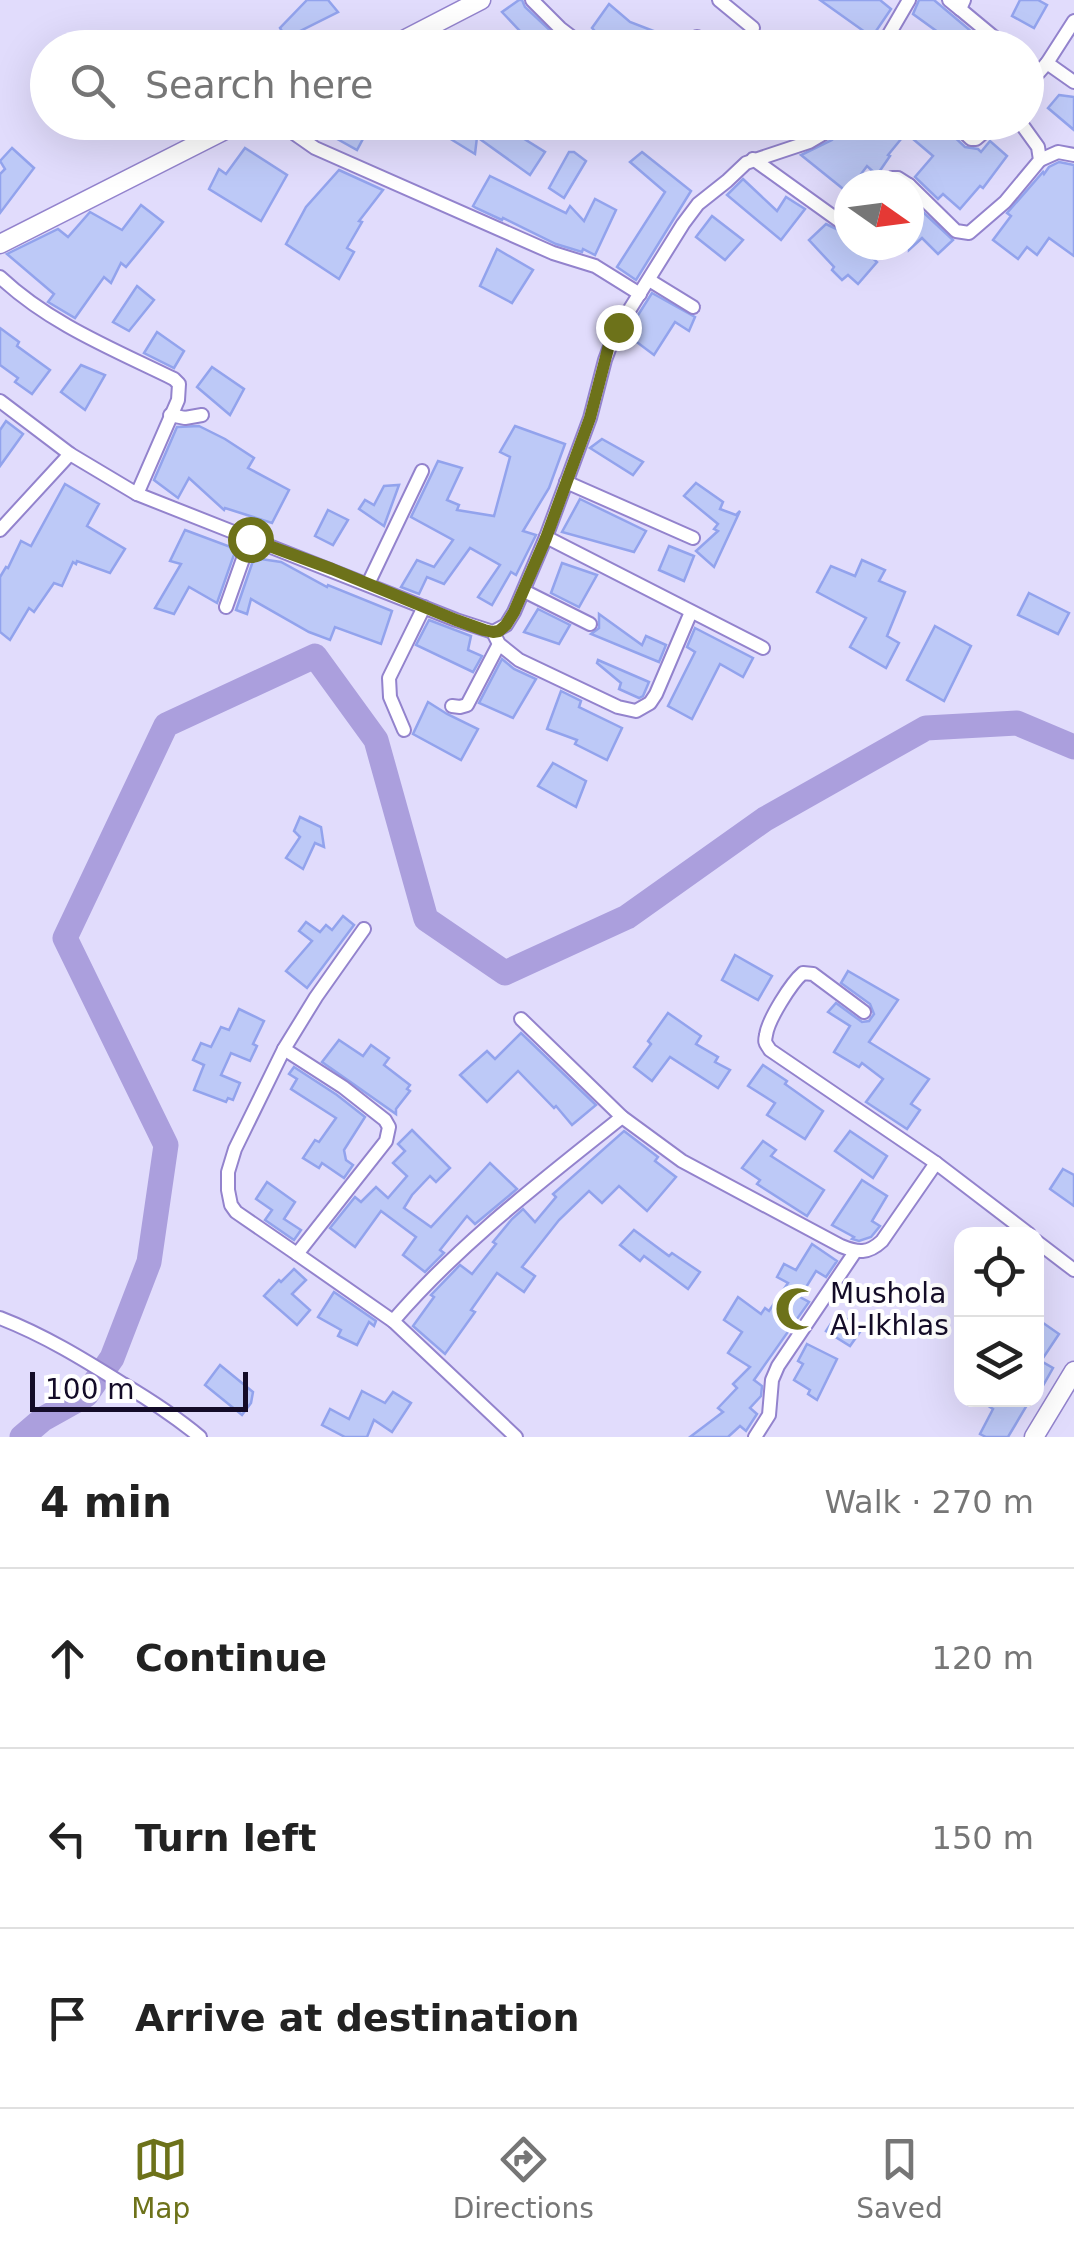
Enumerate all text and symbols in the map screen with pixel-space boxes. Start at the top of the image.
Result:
search box [30,30,1044,140]
icon: search [65,58,120,113]
text: Search here [145,63,373,107]
north arrow [834,170,924,260]
route end [596,305,642,351]
route start [228,517,274,563]
map controls [954,1227,1044,1407]
button: locate [954,1227,1044,1317]
place label: Mushola Al-Ikhlas [830,1277,949,1342]
mosque icon: Mushola Al-Ikhlas [773,1285,821,1333]
button: layers [954,1317,1044,1407]
scale bar [30,1367,248,1412]
text: 100 m [45,1373,135,1406]
text: 4 min [40,1478,172,1527]
text: Walk · 270 m [824,1483,1034,1521]
icon: ahead [40,1631,95,1686]
text: Continue [135,1636,327,1680]
text: 120 m [932,1639,1034,1677]
icon: left [40,1811,95,1866]
text: Turn left [135,1816,316,1860]
text: 150 m [932,1819,1034,1857]
icon: arrive [40,1991,95,2046]
text: Arrive at destination [135,1996,580,2040]
tab: Map [131,2132,190,2225]
tab: Directions [453,2132,594,2225]
tab: Saved [856,2132,943,2225]

